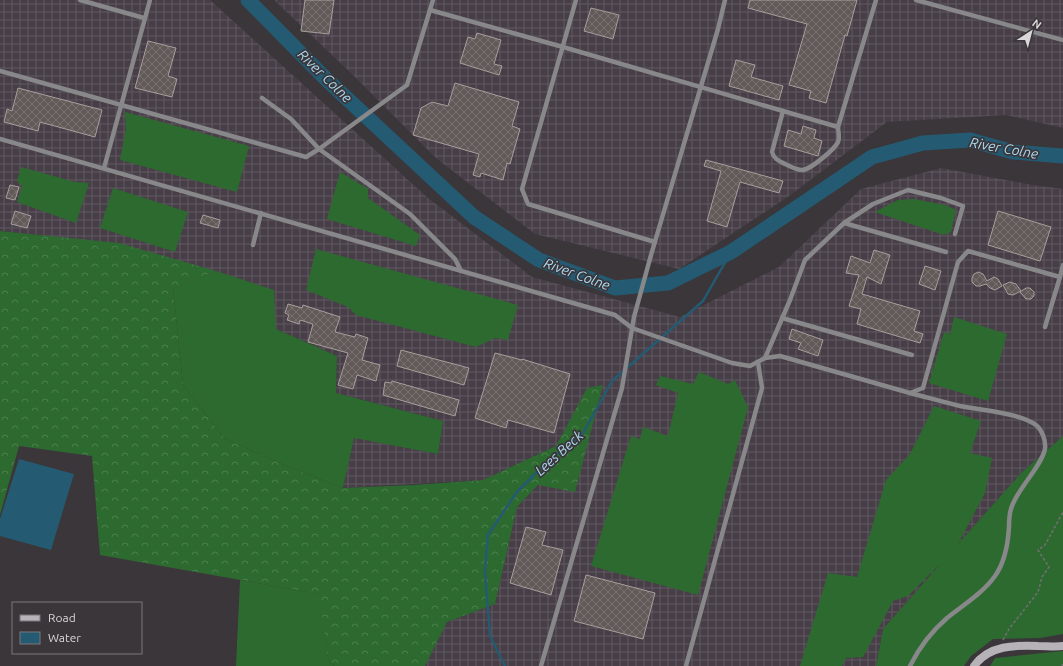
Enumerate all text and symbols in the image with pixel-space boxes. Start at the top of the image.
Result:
north arrow [1011,12,1051,52]
text: N [1030,17,1044,31]
water label: River Colne [295,46,355,106]
water label: River Colne [969,134,1039,162]
water label: River Colne [542,255,612,293]
water label: Lees Beck [532,427,587,479]
legend [12,602,142,654]
text: Road [48,611,76,624]
text: Water [48,631,81,644]

